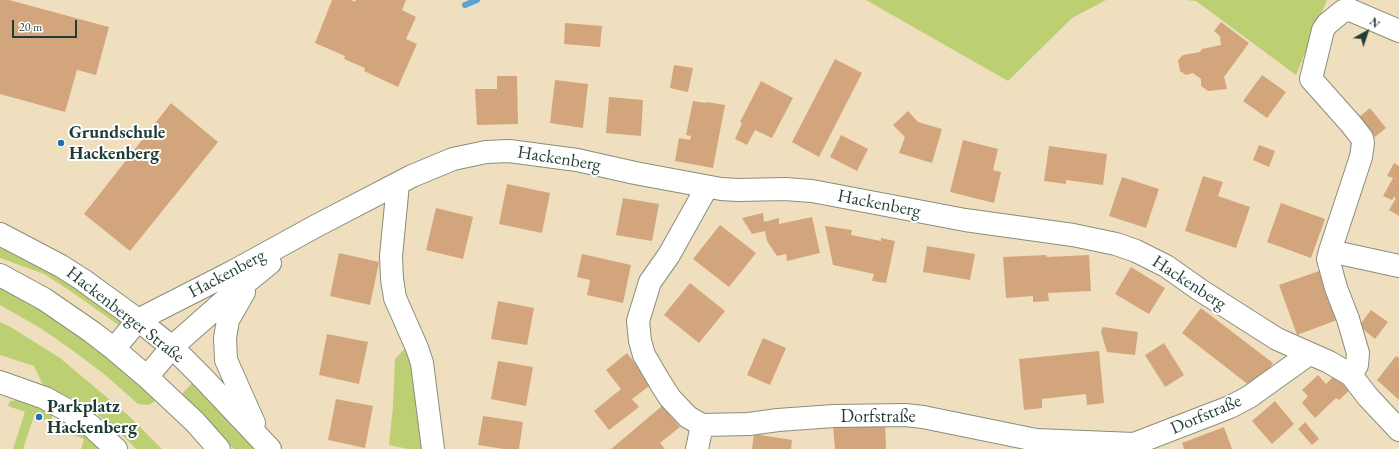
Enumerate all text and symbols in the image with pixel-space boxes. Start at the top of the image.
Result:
scale bar [14,12,79,38]
north arrow [1347,12,1387,52]
text: N [1367,15,1383,31]
text: 20 m [19,19,42,35]
place label: Grundschule Hackenberg [69,122,165,164]
marker: Grundschule Hackenberg [56,138,66,148]
street label: Hackenberg [516,142,602,176]
street label: Hackenberg [836,185,922,223]
street label: Hackenberg [185,245,269,303]
street label: Hackenberg [1148,251,1230,315]
street label: Hackenberger Straße [62,262,188,368]
street label: Dorfstraße [1167,390,1245,440]
place label: Parkplatz Hackenberg [47,396,137,438]
street label: Dorfstraße [841,406,915,428]
marker: Parkplatz Hackenberg [34,412,44,422]

